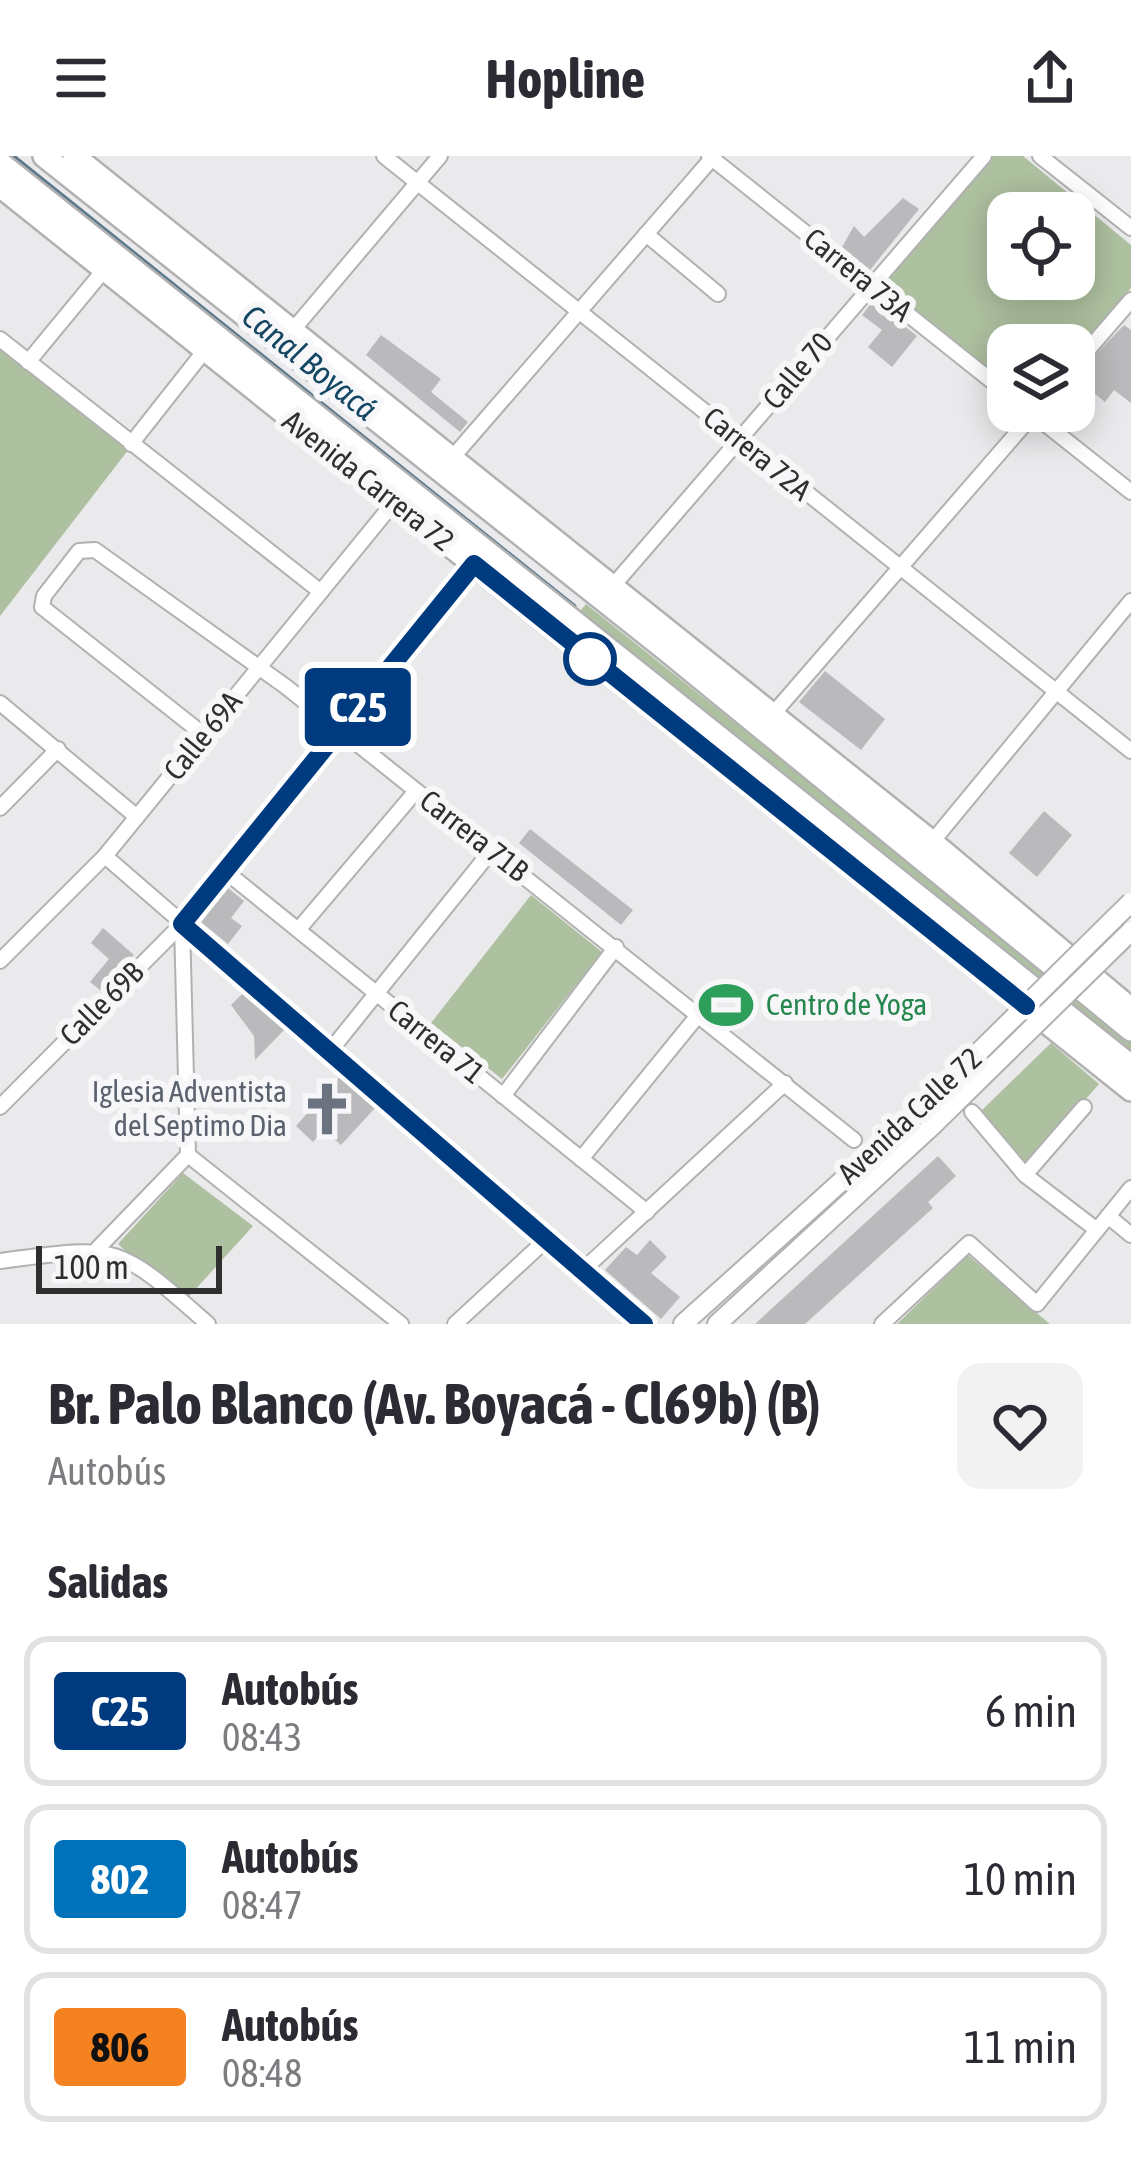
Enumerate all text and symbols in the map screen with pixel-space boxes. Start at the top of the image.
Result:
icon: menu [48,45,114,111]
icon: share [1017,45,1083,111]
text: Hopline [486,48,645,109]
map controls [987,192,1095,432]
button: locate [987,192,1095,300]
street label: Carrera 73A [798,221,919,328]
water label: Canal Boyacá [235,296,385,428]
button: layers [987,324,1095,432]
street label: Calle 70 [756,325,839,415]
street label: Carrera 72A [697,400,818,507]
street label: Avenida Carrera 72 [276,403,461,557]
unlabelled marker [565,634,615,684]
line badge: C25 [289,668,427,746]
text: C25 [329,683,387,731]
street label: Calle 69A [156,684,248,786]
street label: Carrera 71B [414,783,535,888]
street label: Calle 69B [53,955,150,1052]
sports icon: Centro de Yoga [697,976,755,1034]
place label: Centro de Yoga [766,987,927,1021]
street label: Carrera 71 [382,992,491,1090]
street label: Avenida Calle 72 [831,1040,988,1190]
place label: Iglesia Adventista del Septimo Dia [92,1074,287,1142]
church icon: Iglesia Adventista del Septimo Dia [298,1080,356,1138]
scale bar [36,1240,222,1293]
text: 100 m [54,1248,129,1286]
button: heart [957,1363,1083,1489]
text: Br. Palo Blanco (Av. Boyacá - Cl69b) (B) [48,1371,821,1436]
text: Autobús [48,1449,166,1493]
text: Salidas [48,1556,168,1608]
text: Autobús [222,1663,358,1715]
text: 6 min [985,1685,1077,1737]
text: C25 [91,1687,149,1735]
text: 08:43 [222,1715,302,1759]
text: Autobús [222,1831,358,1883]
text: 10 min [964,1853,1077,1905]
text: 802 [90,1855,150,1903]
text: 08:47 [222,1883,302,1927]
text: Autobús [222,1999,358,2051]
text: 11 min [964,2021,1077,2073]
text: 806 [90,2023,150,2071]
text: 08:48 [222,2051,302,2095]

